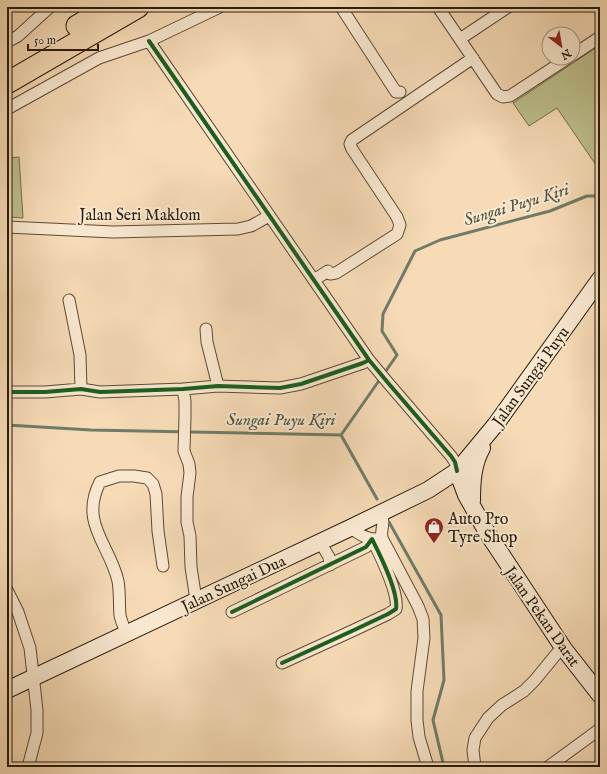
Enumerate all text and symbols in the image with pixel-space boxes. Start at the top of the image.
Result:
scale bar [28,26,98,52]
north arrow [541,26,581,66]
text: 50 m [34,33,56,48]
text: N [558,45,574,62]
water label: Sungai Puyu Kiri [461,179,573,231]
street label: Jalan Seri Maklom [77,206,201,226]
street label: Jalan Sungai Puyu [488,323,575,433]
water label: Sungai Puyu Kiri [227,410,337,431]
place label: Auto Pro Tyre Shop [447,510,518,548]
shop icon: Auto Pro Tyre Shop [423,516,445,544]
street label: Jalan Sungai Dua [177,552,289,619]
street label: Jalan Pekan Darat [498,561,584,672]

